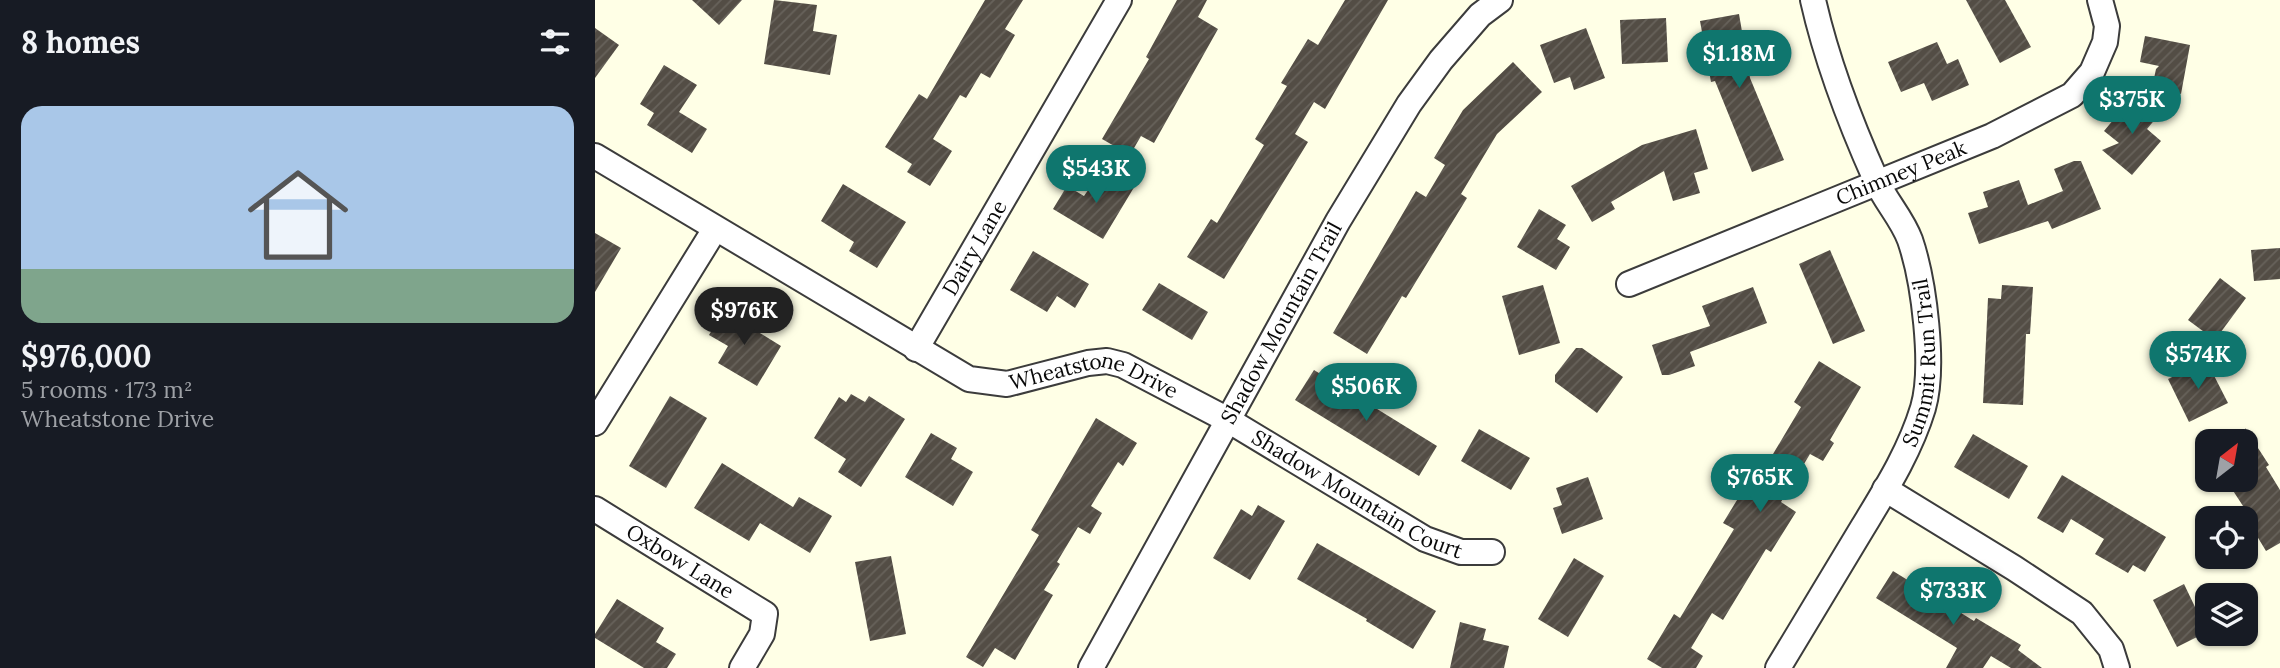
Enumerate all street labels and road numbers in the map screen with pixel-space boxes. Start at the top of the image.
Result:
street label: Chimney Peak [1832,134,1971,211]
street label: Dairy Lane [936,195,1013,300]
street label: Shadow Mountain Trail [1214,217,1348,429]
street label: Summit Run Trail [1896,277,1941,451]
street label: Wheatstone Drive [1006,346,1183,404]
street label: Shadow Mountain Court [1247,423,1467,565]
street label: Oxbow Lane [621,518,739,605]

